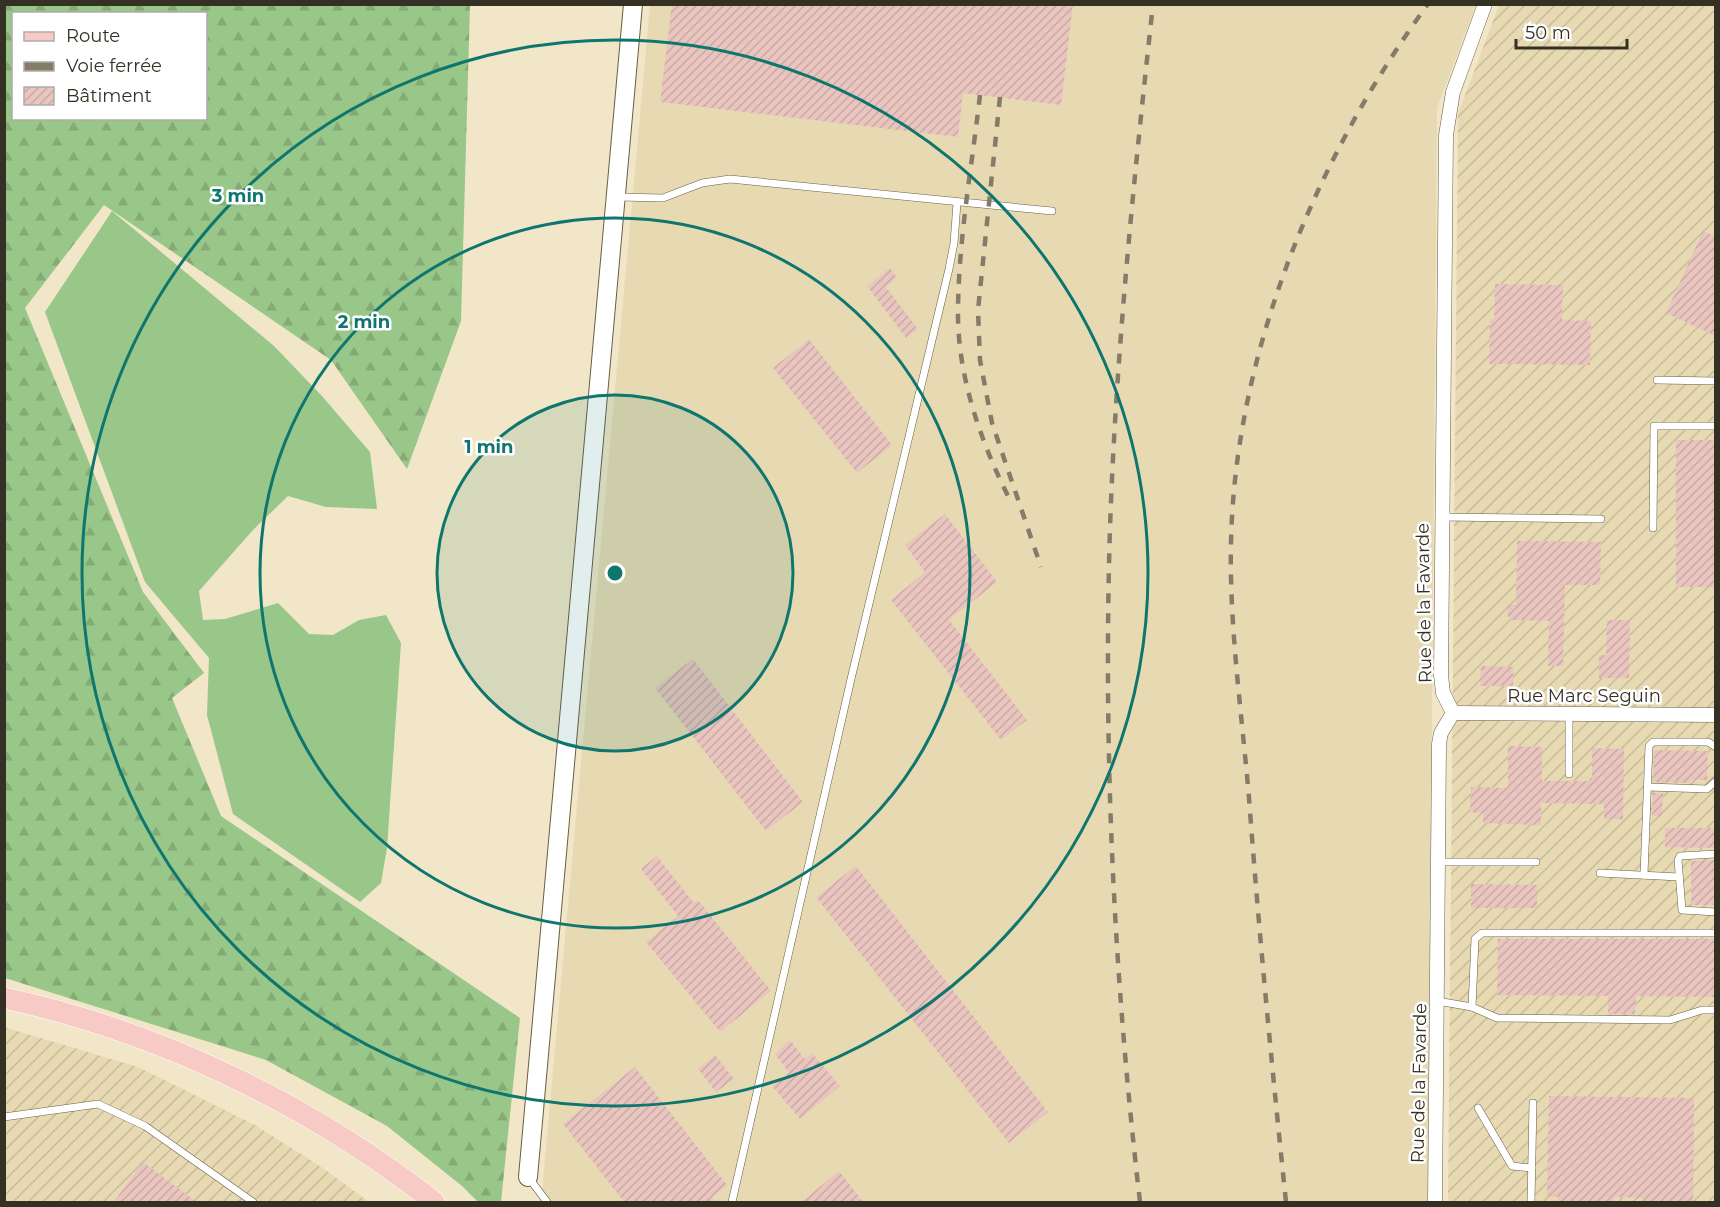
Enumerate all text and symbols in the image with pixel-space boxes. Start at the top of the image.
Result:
legend [12,12,207,120]
scale bar [1516,12,1627,50]
text: 50 m [1525,22,1571,44]
text: Route [66,25,120,47]
text: Voie ferrée [66,55,162,77]
text: Bâtiment [66,85,152,107]
text: 3 min [211,185,264,207]
text: 2 min [338,311,390,333]
text: 1 min [465,436,513,458]
street label: Rue de la Favarde [1412,523,1436,683]
centre of rings [605,563,625,583]
street label: Rue Marc Seguin [1507,685,1661,707]
street label: Rue de la Favarde [1407,1003,1431,1163]

